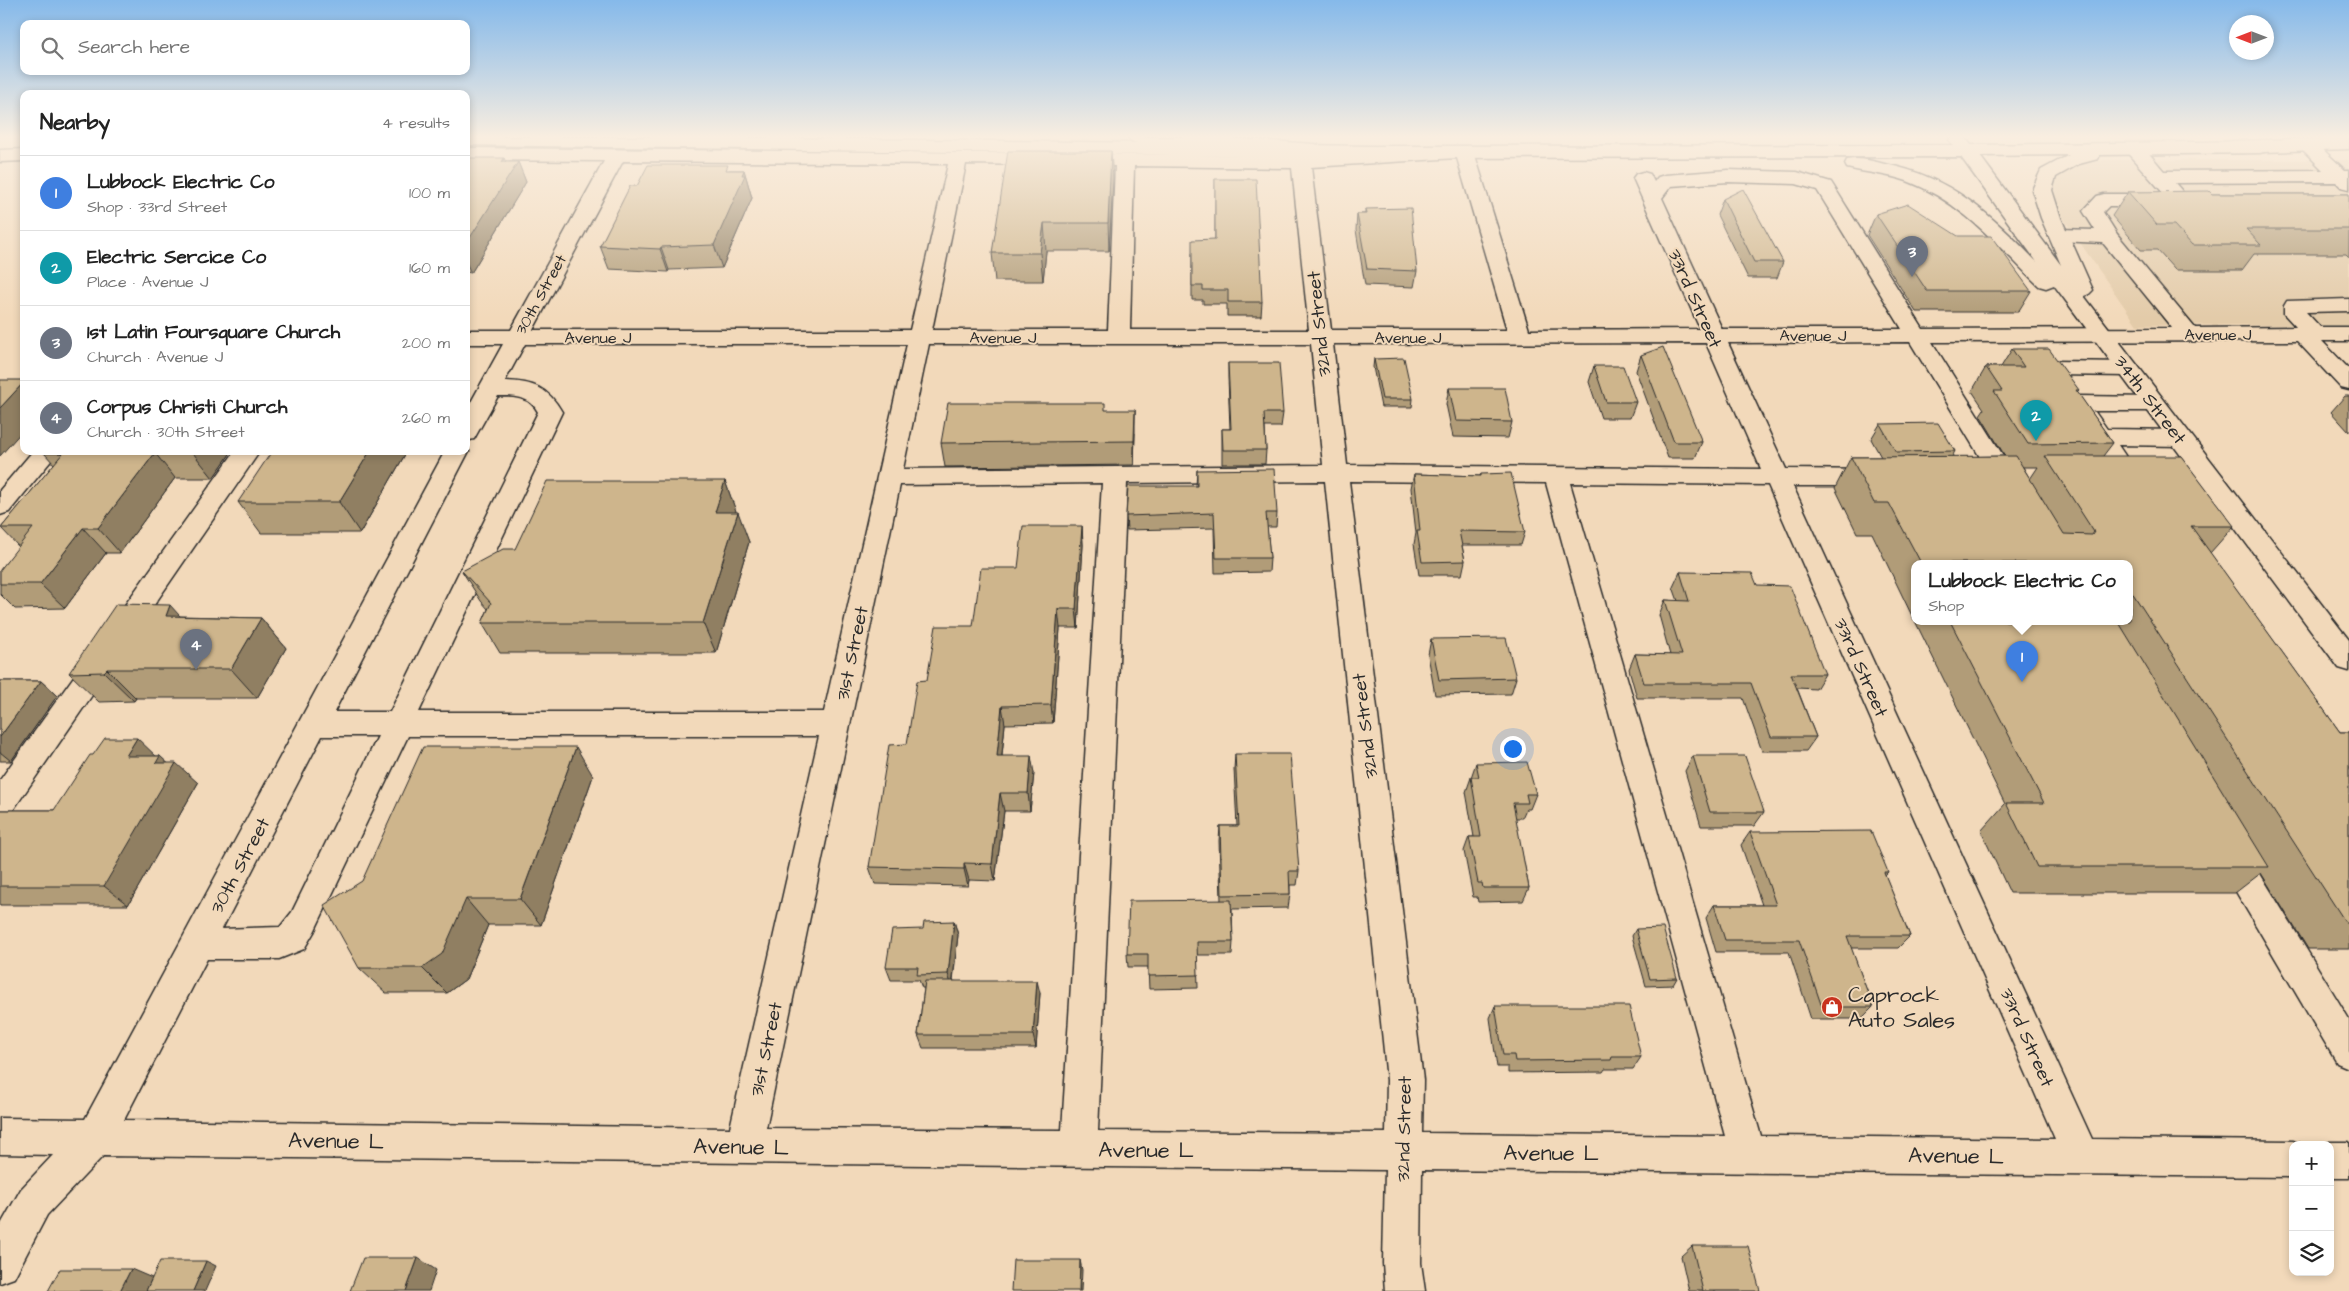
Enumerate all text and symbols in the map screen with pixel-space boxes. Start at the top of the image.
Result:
north arrow [2229,15,2274,60]
search box [20,20,470,75]
icon: search [38,34,66,62]
text: Search here [78,34,190,61]
text: Nearby [40,108,110,137]
text: 4 results [382,112,450,134]
text: Lubbock Electric Co [87,169,274,196]
text: 1 [55,182,57,204]
text: 100 m [409,182,450,204]
text: Shop · 33rd Street [87,196,227,218]
pin: 3 [1896,236,1928,277]
text: Electric Sercice Co [87,244,266,271]
street label: 33rd Street [1661,245,1729,353]
street label: 30th Street [510,250,572,338]
text: 2 [51,257,61,279]
text: 160 m [409,257,450,279]
street label: 32nd Street [1300,269,1338,378]
text: Place · Avenue J [87,271,209,293]
text: 1st Latin Foursquare Church [87,319,340,346]
street label: Avenue J [2185,324,2252,346]
street label: Avenue J [1780,325,1847,347]
street label: Avenue J [565,327,632,349]
street label: Avenue J [970,327,1037,349]
street label: Avenue J [1375,327,1442,349]
text: 3 [52,332,60,354]
text: 200 m [402,332,450,354]
text: Church · Avenue J [87,346,223,368]
street label: 34th Street [2107,349,2193,451]
text: Corpus Christi Church [87,394,287,421]
pin: 2 [2020,400,2052,441]
text: 4 [51,407,61,429]
text: 260 m [402,407,450,429]
text: Church · 30th Street [87,421,245,443]
popup [1911,560,2133,625]
text: Lubbock Electric Co [1928,568,2116,595]
text: Shop [1928,595,1964,617]
street label: 31st Street [829,603,876,703]
street label: 33rd Street [1827,614,1895,722]
pin: 4 [180,629,212,670]
pin: 1 [2006,641,2038,682]
street label: 32nd Street [1346,671,1385,780]
your location [1500,736,1526,762]
street label: 30th Street [204,813,277,918]
place label: Caprock Auto Sales [1848,980,1955,1036]
street label: 33rd Street [1993,984,2061,1092]
shop icon: Caprock Auto Sales [1820,995,1844,1019]
street label: 31st Street [743,999,790,1099]
street label: 32nd Street [1390,1075,1419,1182]
street label: Avenue L [288,1125,384,1158]
street label: Avenue L [693,1131,789,1164]
street label: Avenue L [1098,1135,1194,1166]
street label: Avenue L [1503,1138,1599,1169]
street label: Avenue L [1908,1140,2004,1173]
map controls [2289,1141,2334,1276]
button: + [2289,1141,2334,1186]
button: − [2289,1186,2334,1231]
button: layers [2289,1231,2334,1276]

